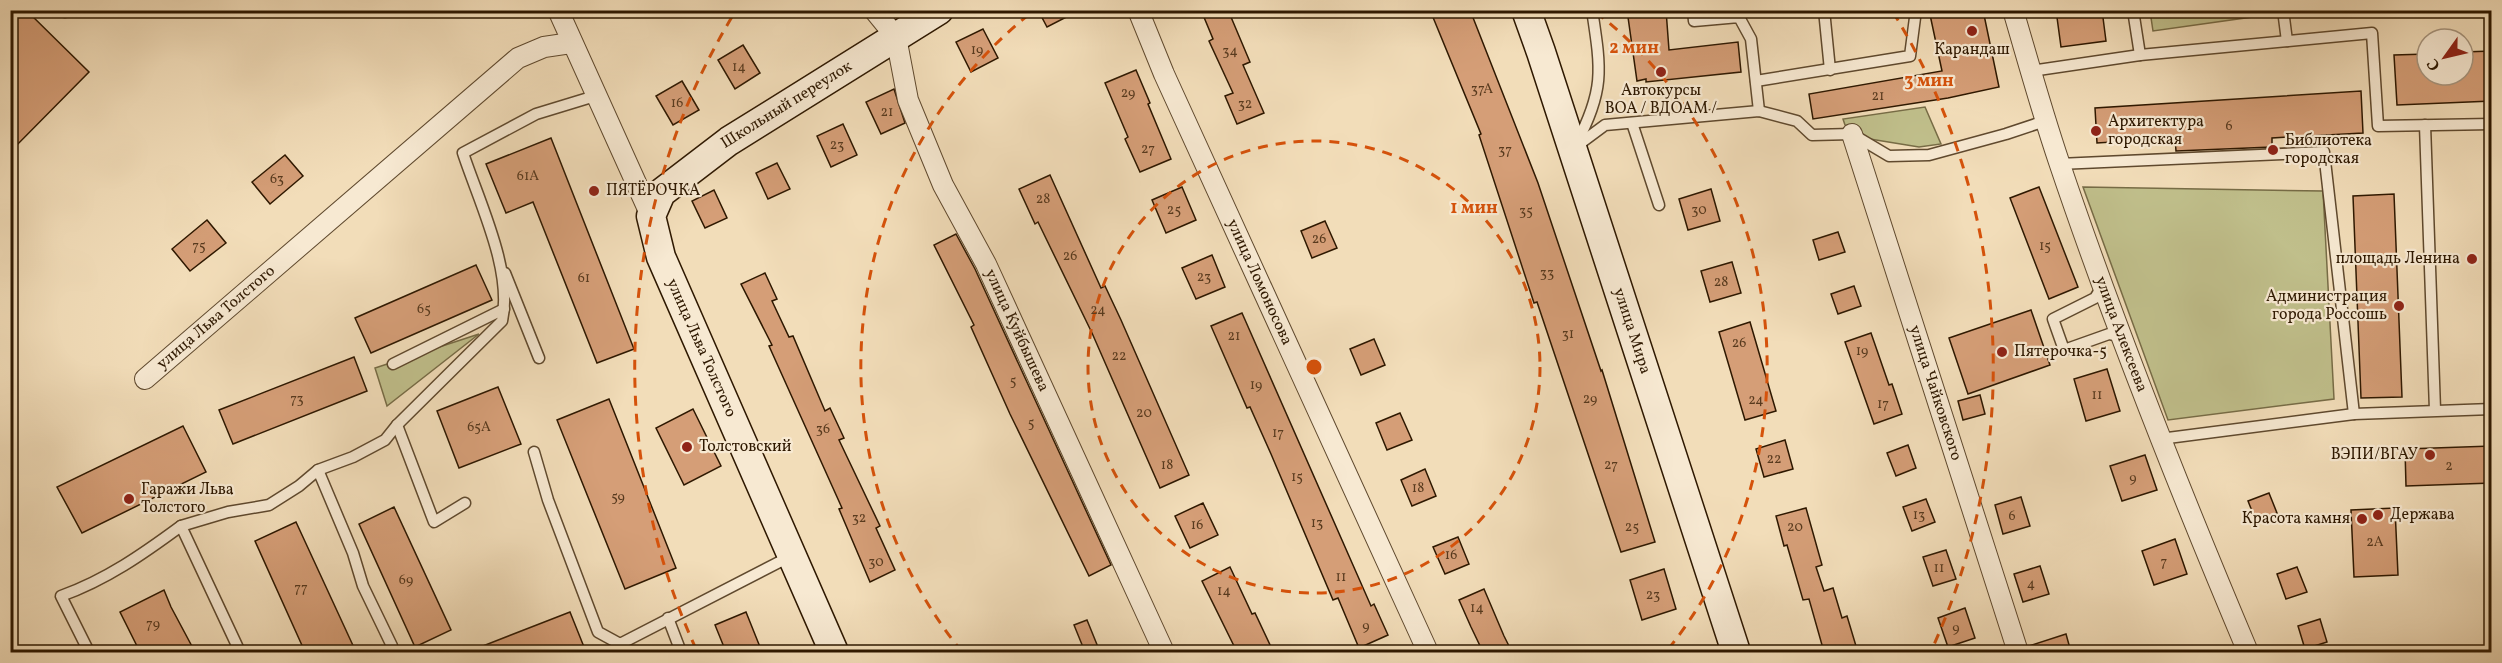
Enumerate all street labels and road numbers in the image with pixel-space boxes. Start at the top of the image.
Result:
street label: Школьный переулок [717,56,857,154]
street label: улица Ломоносова [1221,216,1297,349]
street label: улица Льва Толстого [152,260,280,375]
street label: улица Куйбышева [979,266,1054,395]
street label: улица Алексеева [2089,273,2153,396]
street label: улица Льва Толстого [661,275,741,421]
street label: улица Мира [1607,285,1656,377]
street label: улица Чайковского [1903,323,1967,463]

